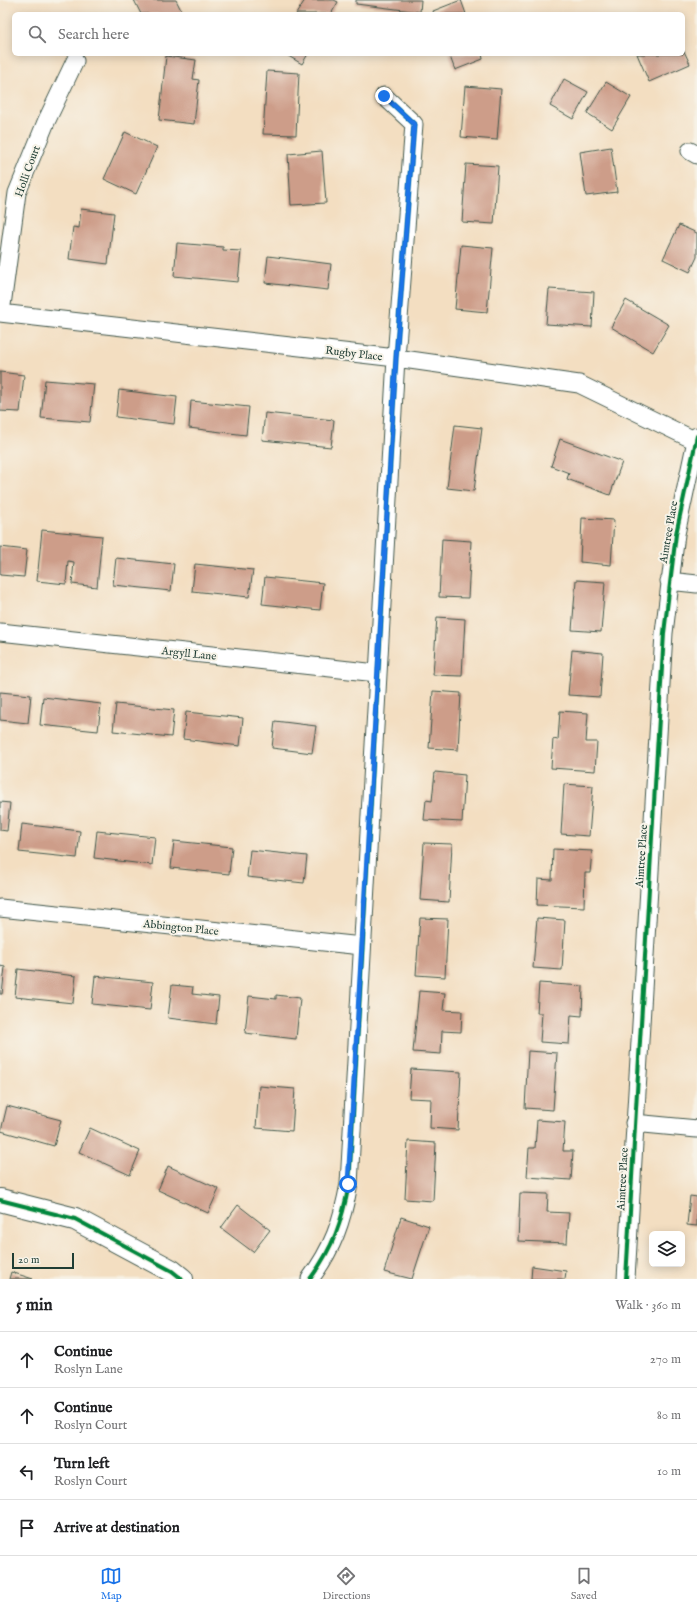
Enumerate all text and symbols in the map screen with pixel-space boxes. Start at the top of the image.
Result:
search box [12,12,685,56]
icon: search [26,23,48,45]
text: Search here [58,25,129,44]
route end [375,87,393,105]
street label: Holli Court [12,143,44,199]
street label: Rugby Place [324,344,383,364]
street label: Aimtree Place [656,500,681,565]
street label: Argyll Lane [160,644,217,664]
street label: Aimtree Place [633,824,651,889]
street label: Abbington Place [142,917,219,939]
street label: Aimtree Place [614,1147,632,1212]
route start [339,1175,357,1193]
map controls [649,1231,685,1267]
button: layers [649,1231,685,1267]
scale bar [12,1251,74,1270]
text: 20 m [18,1253,39,1267]
text: 5 min [16,1295,53,1316]
text: Walk · 360 m [615,1297,681,1314]
text: Continue [54,1342,112,1361]
icon: ahead [16,1349,38,1371]
text: 270 m [650,1351,681,1368]
text: Roslyn Lane [54,1361,123,1378]
text: Continue [54,1398,112,1417]
icon: ahead [16,1405,38,1427]
text: 80 m [657,1407,681,1424]
text: Roslyn Court [54,1417,127,1434]
text: Turn left [54,1454,110,1473]
icon: left [16,1461,38,1483]
text: 10 m [657,1463,681,1480]
text: Roslyn Court [54,1473,127,1490]
icon: arrive [16,1517,38,1539]
text: Arrive at destination [54,1518,180,1537]
tab: Map [100,1565,122,1603]
tab: Directions [323,1565,370,1603]
tab: Saved [571,1565,597,1603]

